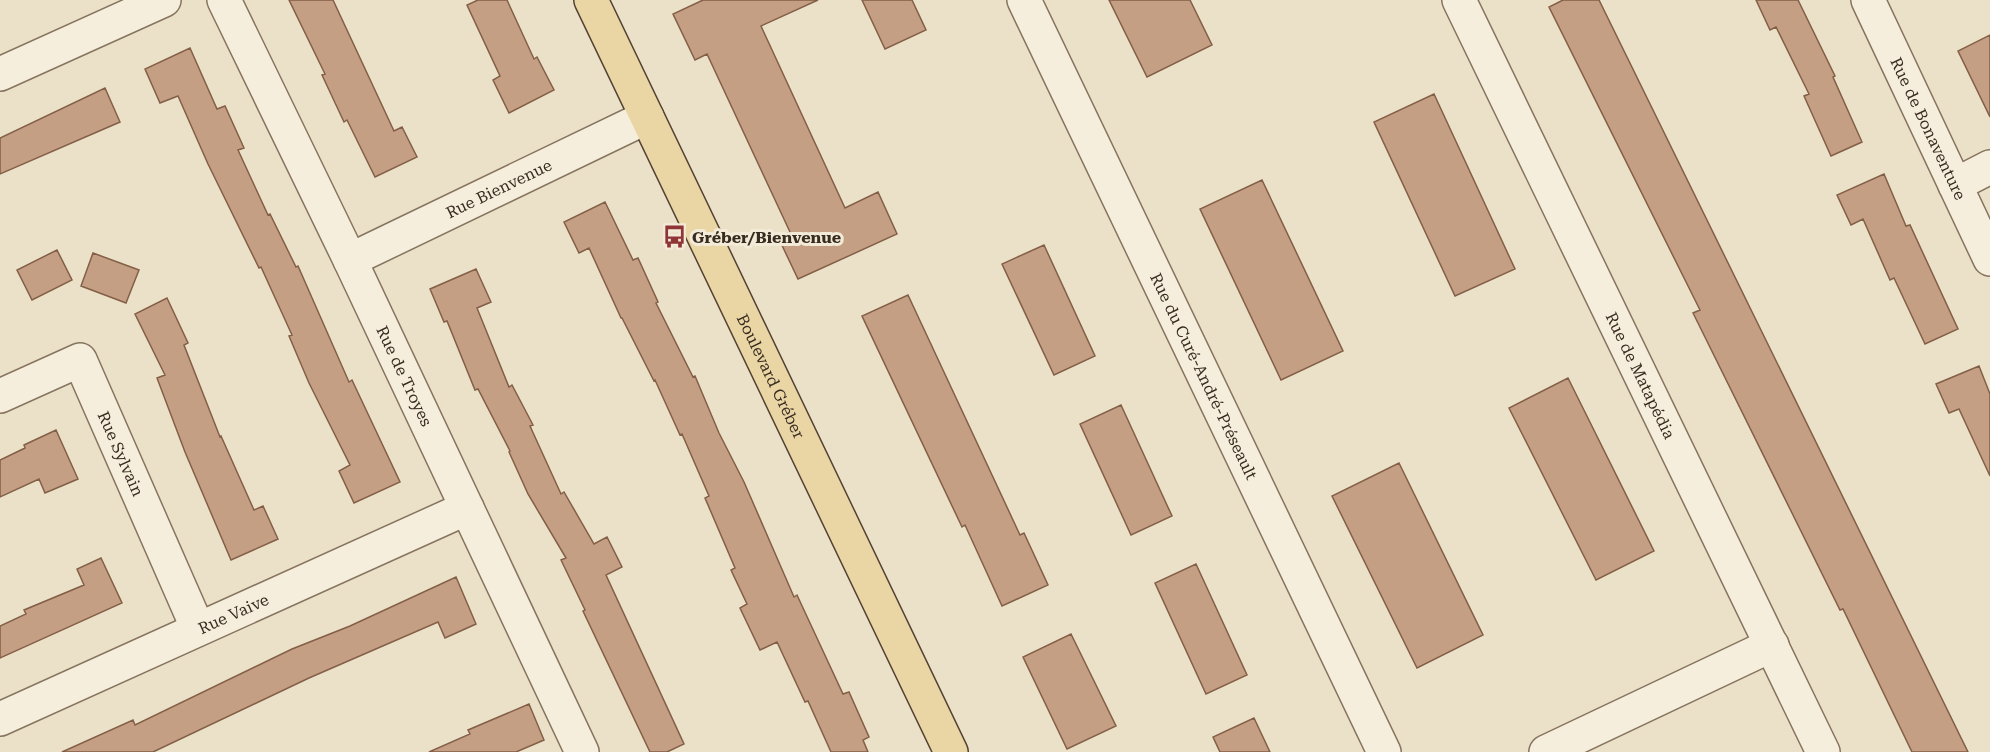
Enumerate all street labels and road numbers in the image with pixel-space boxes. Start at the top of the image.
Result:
street label: Rue de Bonaventure [1886,54,1970,203]
street label: Rue Bienvenue [443,155,555,222]
street label: Rue du Curé-André-Préseault [1146,270,1261,483]
street label: Rue de Matapédia [1602,309,1679,442]
street label: Boulevard Gréber [733,311,809,442]
street label: Rue de Troyes [372,323,436,430]
street label: Rue Sylvain [94,408,148,499]
street label: Rue Vaive [195,590,272,638]

